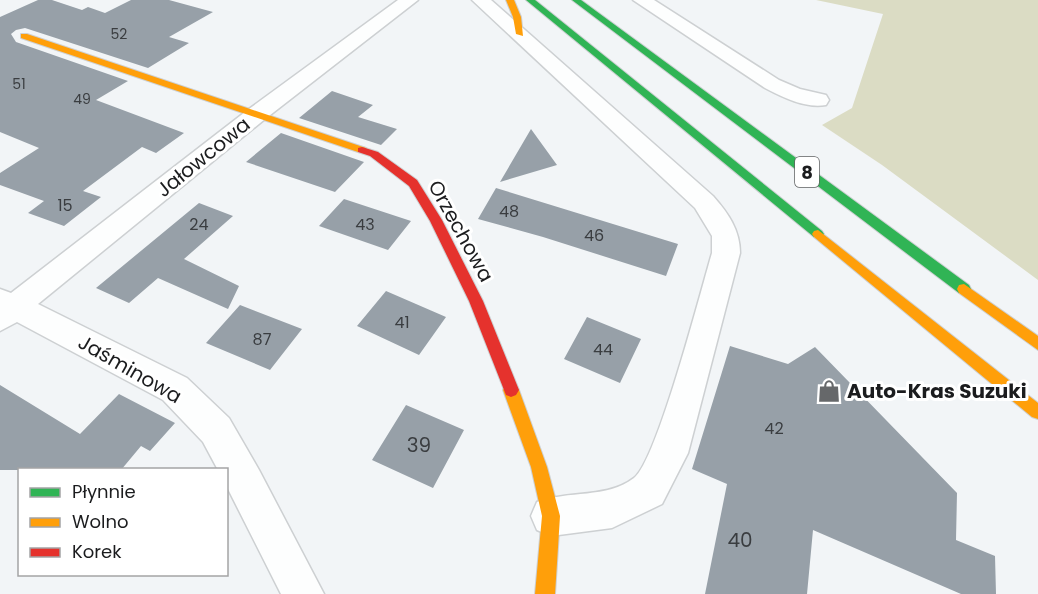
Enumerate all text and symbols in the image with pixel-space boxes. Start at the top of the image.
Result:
house number: 52 [111,24,127,44]
house number: 51 [12,74,26,94]
house number: 49 [73,89,91,109]
street label: Jałowcowa [150,110,256,204]
road number: 8 [795,157,819,187]
street label: Orzechowa [422,175,500,287]
house number: 15 [57,194,73,217]
house number: 48 [499,200,519,223]
house number: 24 [189,213,209,236]
house number: 43 [355,213,375,236]
house number: 46 [584,224,604,247]
house number: 41 [394,311,410,334]
street label: Jaśminowa [73,328,187,410]
house number: 87 [253,328,272,351]
house number: 44 [593,338,613,361]
place label: Auto-Kras Suzuki [847,377,1027,405]
shop icon: Auto-Kras Suzuki [816,378,842,404]
house number: 42 [764,417,784,440]
house number: 39 [407,431,431,459]
legend [18,468,228,576]
text: Płynnie [72,479,136,504]
text: Wolno [72,509,129,534]
house number: 40 [727,526,753,554]
text: Korek [72,539,122,564]

